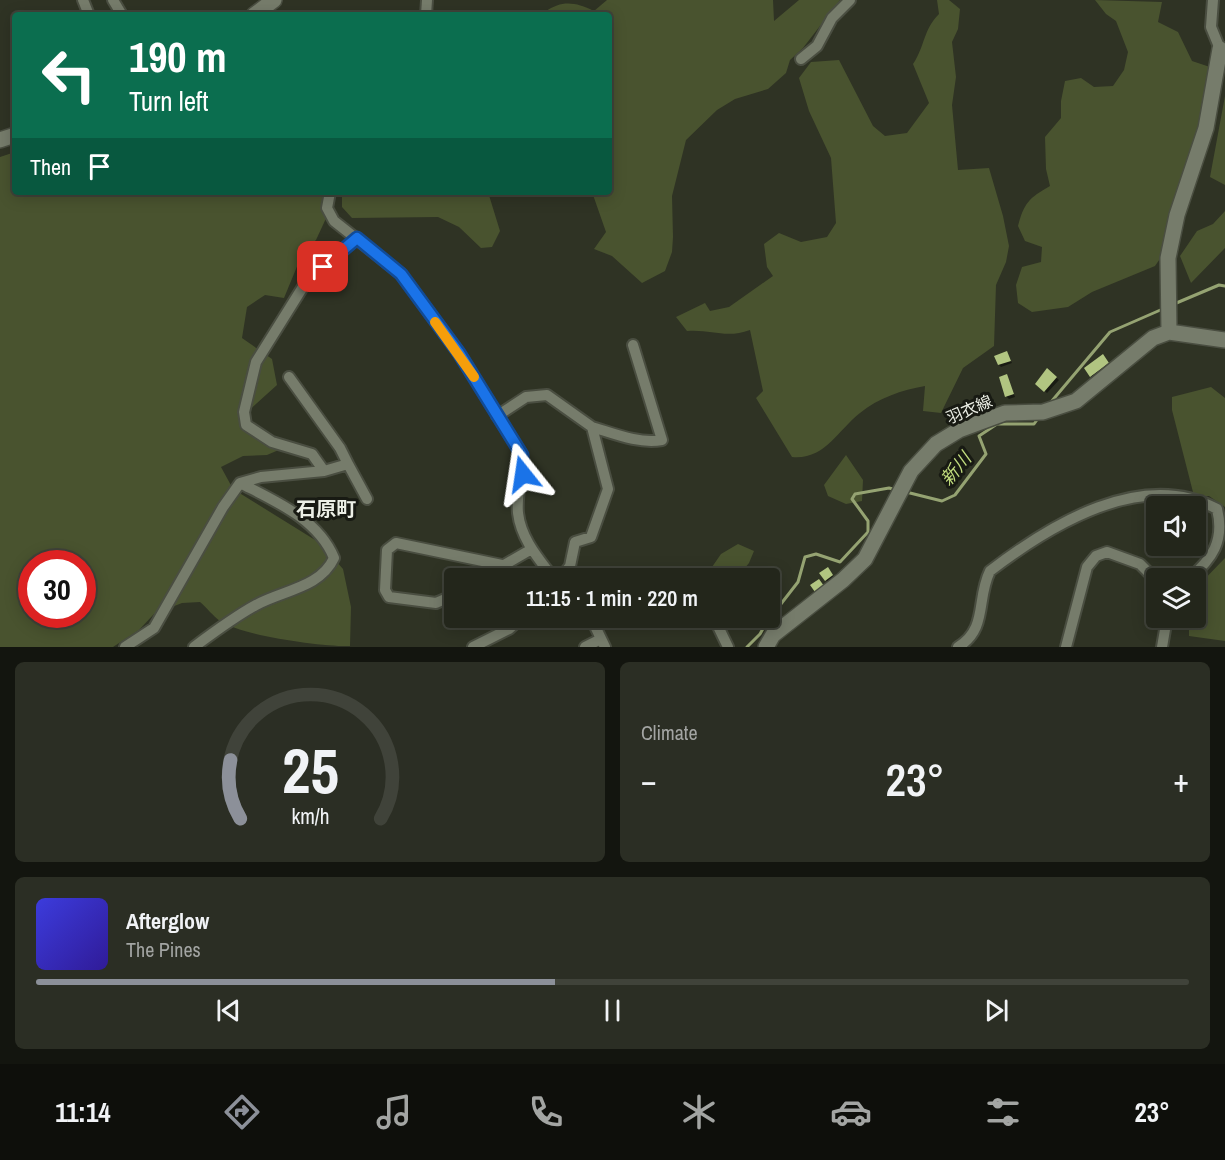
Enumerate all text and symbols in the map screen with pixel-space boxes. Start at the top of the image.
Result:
text: 190 m [129,29,227,85]
icon: left [30,36,108,114]
text: Turn left [129,83,208,119]
icon: arrive [83,150,116,183]
text: Then [30,152,71,182]
pin [297,241,348,292]
icon: arrive [306,250,339,283]
street label: 羽衣線 [943,389,995,429]
position arrow [491,442,555,506]
water label: 新川 [934,445,978,491]
district label: 石原町 [296,495,356,522]
map controls [1146,496,1206,628]
button: sound [1146,496,1206,556]
speed limit sign: 30 [18,550,96,628]
button: layers [1146,568,1206,628]
text: 11:15 · 1 min · 220 m [526,583,698,613]
text: Climate [641,719,698,746]
text: 25 [282,728,338,812]
text: 23° [885,749,945,810]
text: − [641,758,657,802]
text: + [1173,758,1189,802]
text: km/h [291,802,329,831]
text: Afterglow [126,906,209,936]
text: The Pines [126,936,201,963]
icon: previous [212,994,245,1027]
icon: pause [596,994,629,1027]
icon: next [980,994,1013,1027]
icon: directions [221,1091,263,1133]
icon: music [373,1091,415,1133]
icon: phone [525,1091,567,1133]
icon: climate [678,1091,720,1133]
icon: car [830,1091,872,1133]
icon: filters [982,1091,1024,1133]
text: 11:14 [55,1094,111,1130]
text: 23° [1134,1094,1170,1130]

